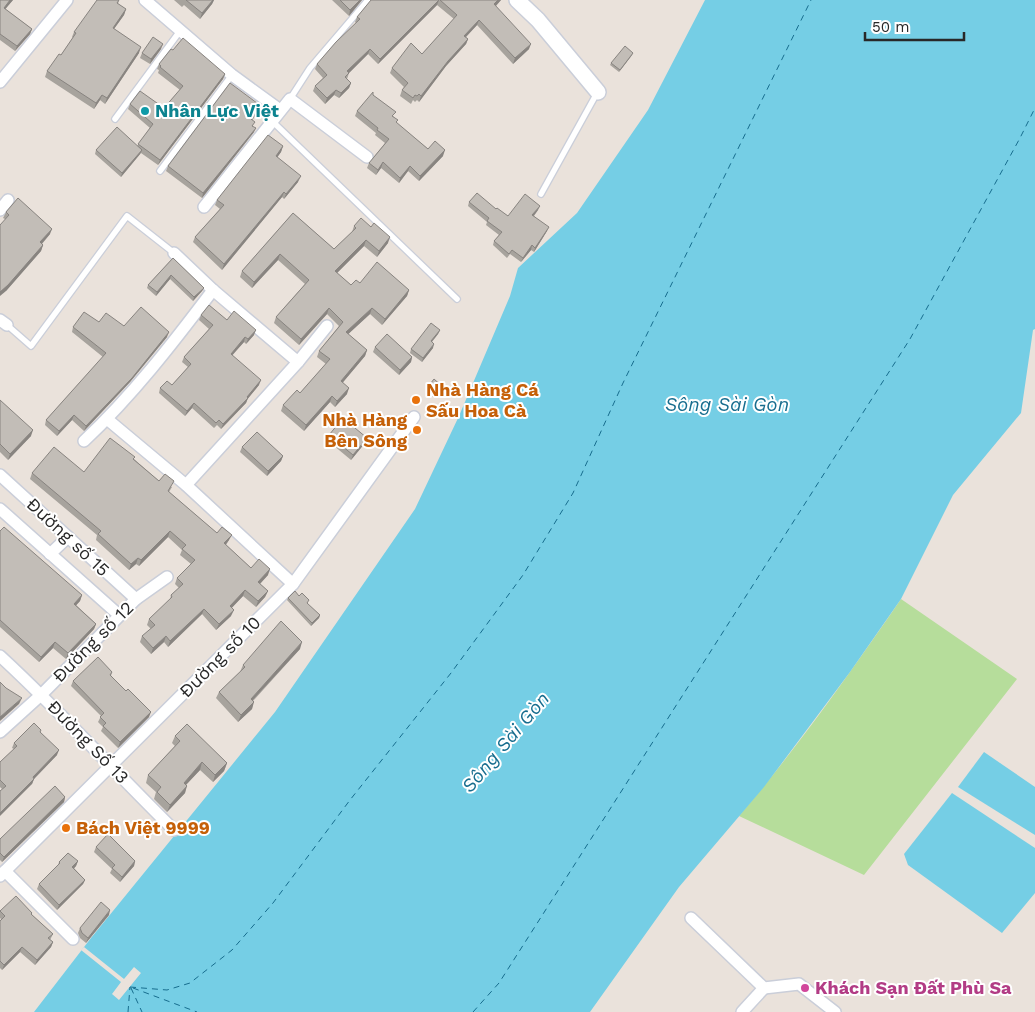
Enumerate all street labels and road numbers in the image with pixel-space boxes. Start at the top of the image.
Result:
street label: Đường số 15 [23,493,114,580]
street label: Đường số 12 [48,597,137,686]
street label: Đường số 10 [175,612,265,702]
street label: Đường Số 13 [43,696,133,788]

